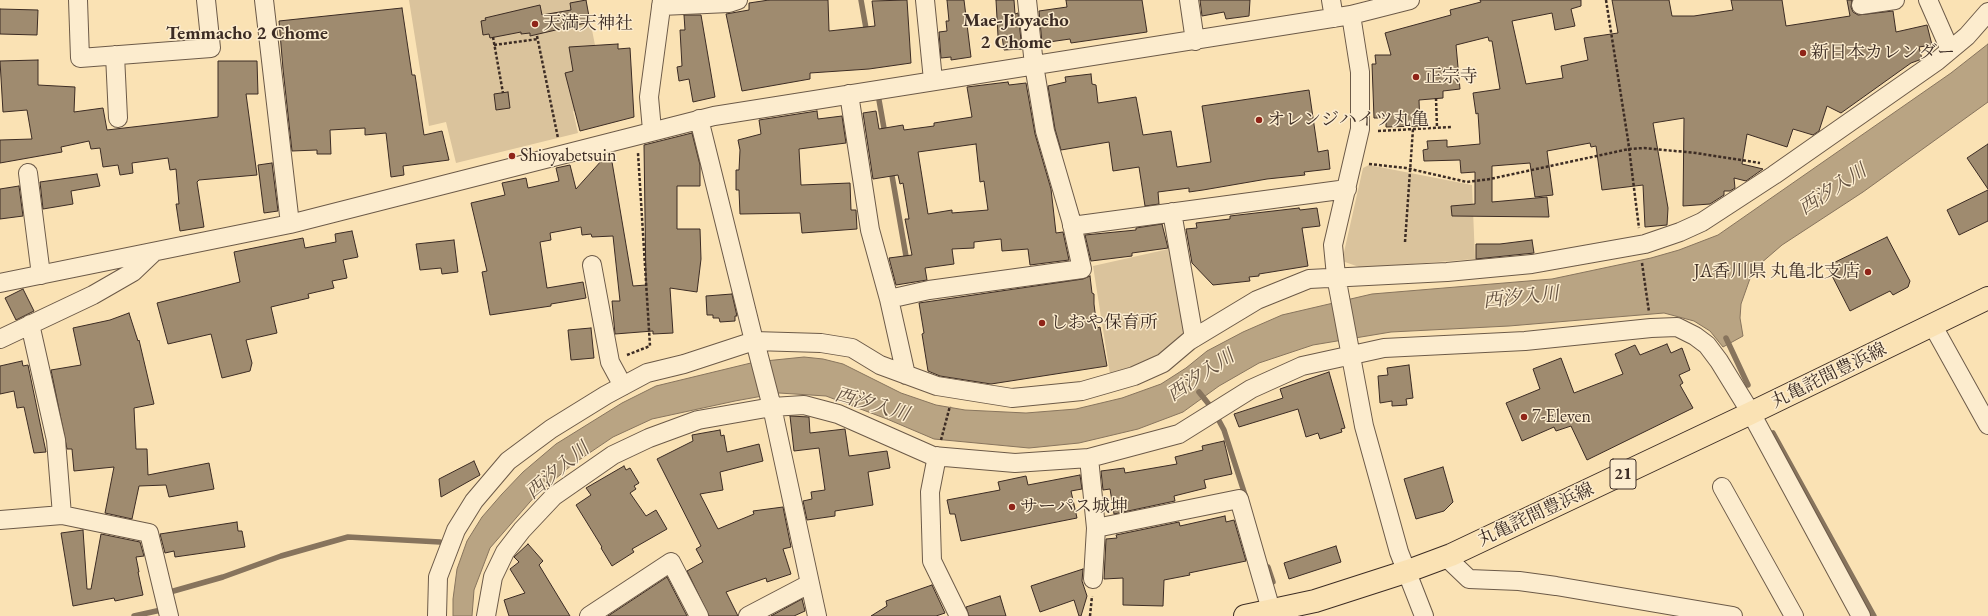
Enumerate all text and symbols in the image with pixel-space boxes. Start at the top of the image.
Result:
district label: Mae-Jioyacho 2 Chome [963,10,1069,54]
place label: 天満天神社 [543,13,633,35]
marker: 天満天神社 [530,19,540,29]
district label: Temmacho 2 Chome [166,23,328,45]
place label: 新日本カレンダー [1811,42,1955,64]
marker: 新日本カレンダー [1798,48,1808,58]
place label: 正宗寺 [1424,66,1478,88]
marker: 正宗寺 [1411,72,1421,82]
place label: オレンジハイツ丸亀 [1267,109,1429,131]
marker: オレンジハイツ丸亀 [1254,115,1264,125]
place label: Shioyabetsuin [520,145,616,167]
marker: Shioyabetsuin [507,151,517,161]
water label: 西汐入川 [1795,160,1871,220]
place label: JA香川県 丸亀北支店 [1694,261,1860,283]
marker: JA香川県 丸亀北支店 [1863,267,1873,277]
water label: 西汐入川 [1482,283,1560,313]
place label: しおや保育所 [1050,312,1158,334]
marker: しおや保育所 [1037,318,1047,328]
street label: 丸亀詫間豊浜線 [1768,339,1890,413]
water label: 西汐入川 [1163,345,1239,407]
water label: 西汐入川 [832,384,912,426]
place label: 7-Eleven [1532,406,1591,428]
marker: 7-Eleven [1519,412,1529,422]
water label: 西汐入川 [522,438,594,504]
road number: 21 [1610,459,1636,489]
street label: 丸亀詫間豊浜線 [1474,479,1598,551]
place label: サーパス城坤 [1020,496,1128,518]
marker: サーパス城坤 [1007,502,1017,512]

